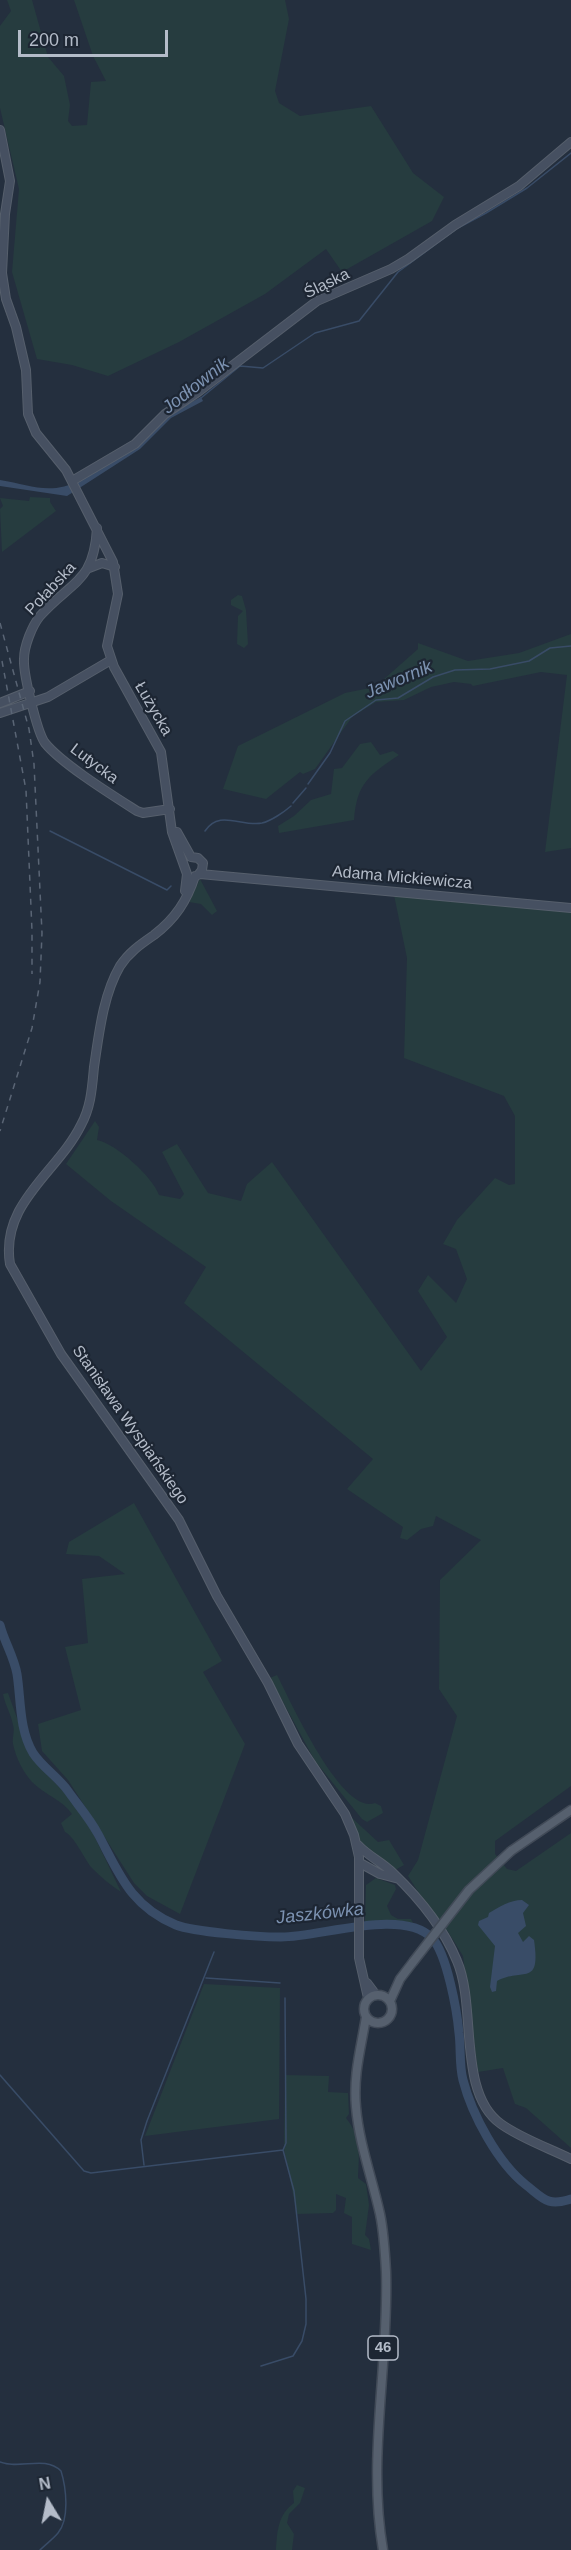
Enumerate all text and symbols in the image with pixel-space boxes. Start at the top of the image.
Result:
scale bar [21,18,171,56]
text: 200 m [29,30,79,50]
street label: Śląska [301,265,353,303]
water label: Jodłownik [158,353,234,419]
street label: Połabska [22,558,80,620]
water label: Jawornik [362,656,436,704]
street label: Łużycka [130,679,176,739]
street label: Lutycka [66,740,122,788]
street label: Adama Mickiewicza [331,862,473,894]
street label: Stanisława Wyspiańskiego [68,1342,192,1508]
water label: Jaszkówka [275,1899,365,1929]
road number: 46 [368,2336,398,2360]
north arrow [18,2472,78,2532]
text: N [38,2474,52,2493]

